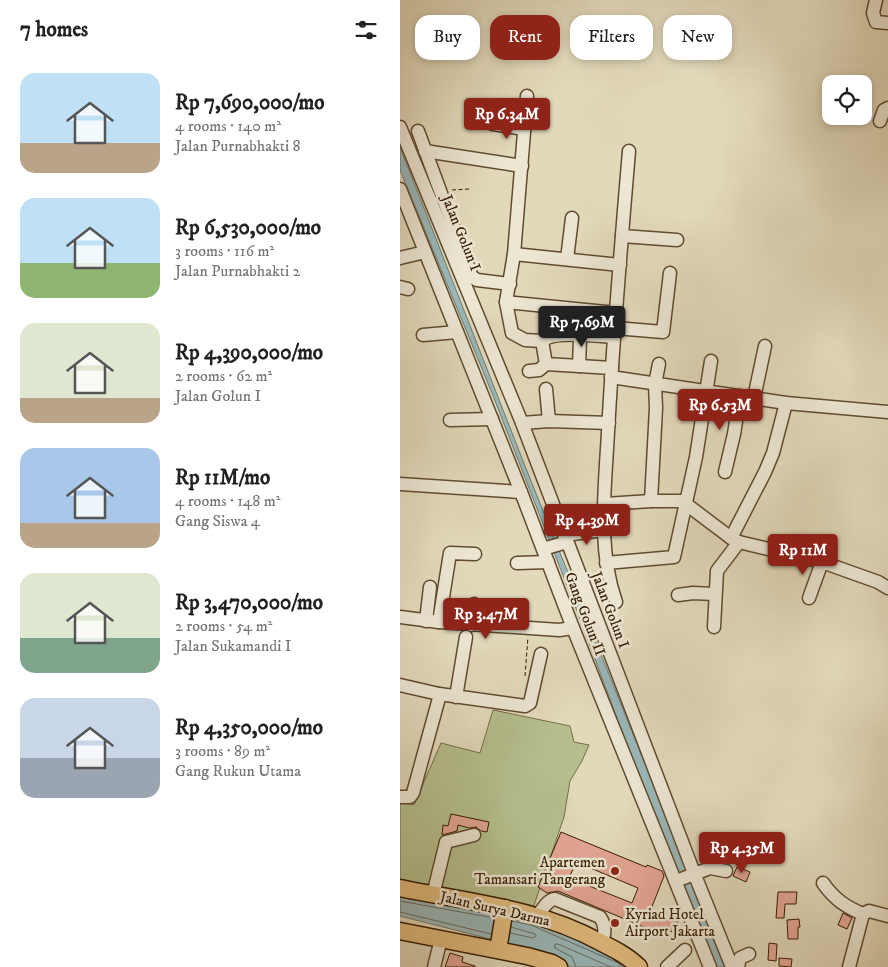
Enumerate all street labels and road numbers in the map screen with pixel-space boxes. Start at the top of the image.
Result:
street label: Jalan Golun I [436,190,485,274]
street label: Jalan Golun I [586,567,633,651]
street label: Gang Golun II [560,569,610,659]
street label: Jalan Surya Darma [436,887,552,931]

